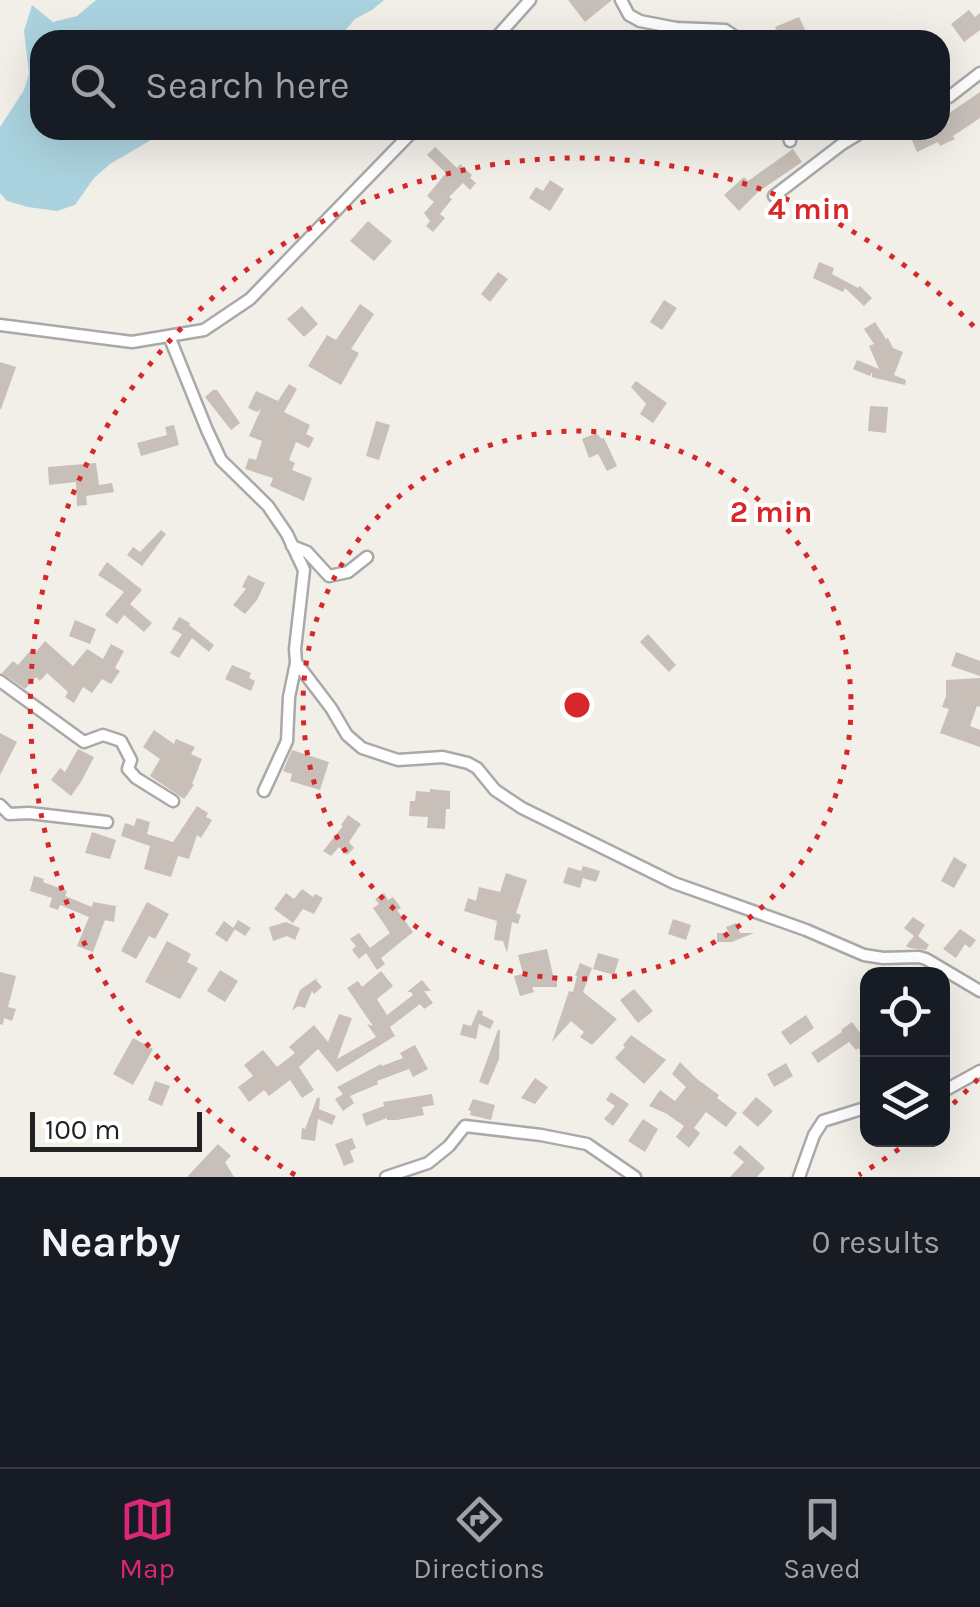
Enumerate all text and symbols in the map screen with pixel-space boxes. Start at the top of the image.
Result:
search box [30,30,950,140]
icon: search [65,58,120,113]
text: Search here [145,63,349,108]
text: 4 min [768,191,850,227]
text: 2 min [730,494,812,530]
centre of rings [559,687,595,723]
map controls [860,967,950,1147]
button: locate [860,967,950,1057]
button: layers [860,1057,950,1147]
scale bar [30,1107,202,1152]
text: 100 m [45,1113,120,1146]
text: Nearby [40,1217,180,1267]
text: 0 results [811,1224,940,1261]
tab: Map [119,1492,175,1585]
tab: Directions [413,1492,545,1585]
tab: Saved [783,1492,861,1585]

